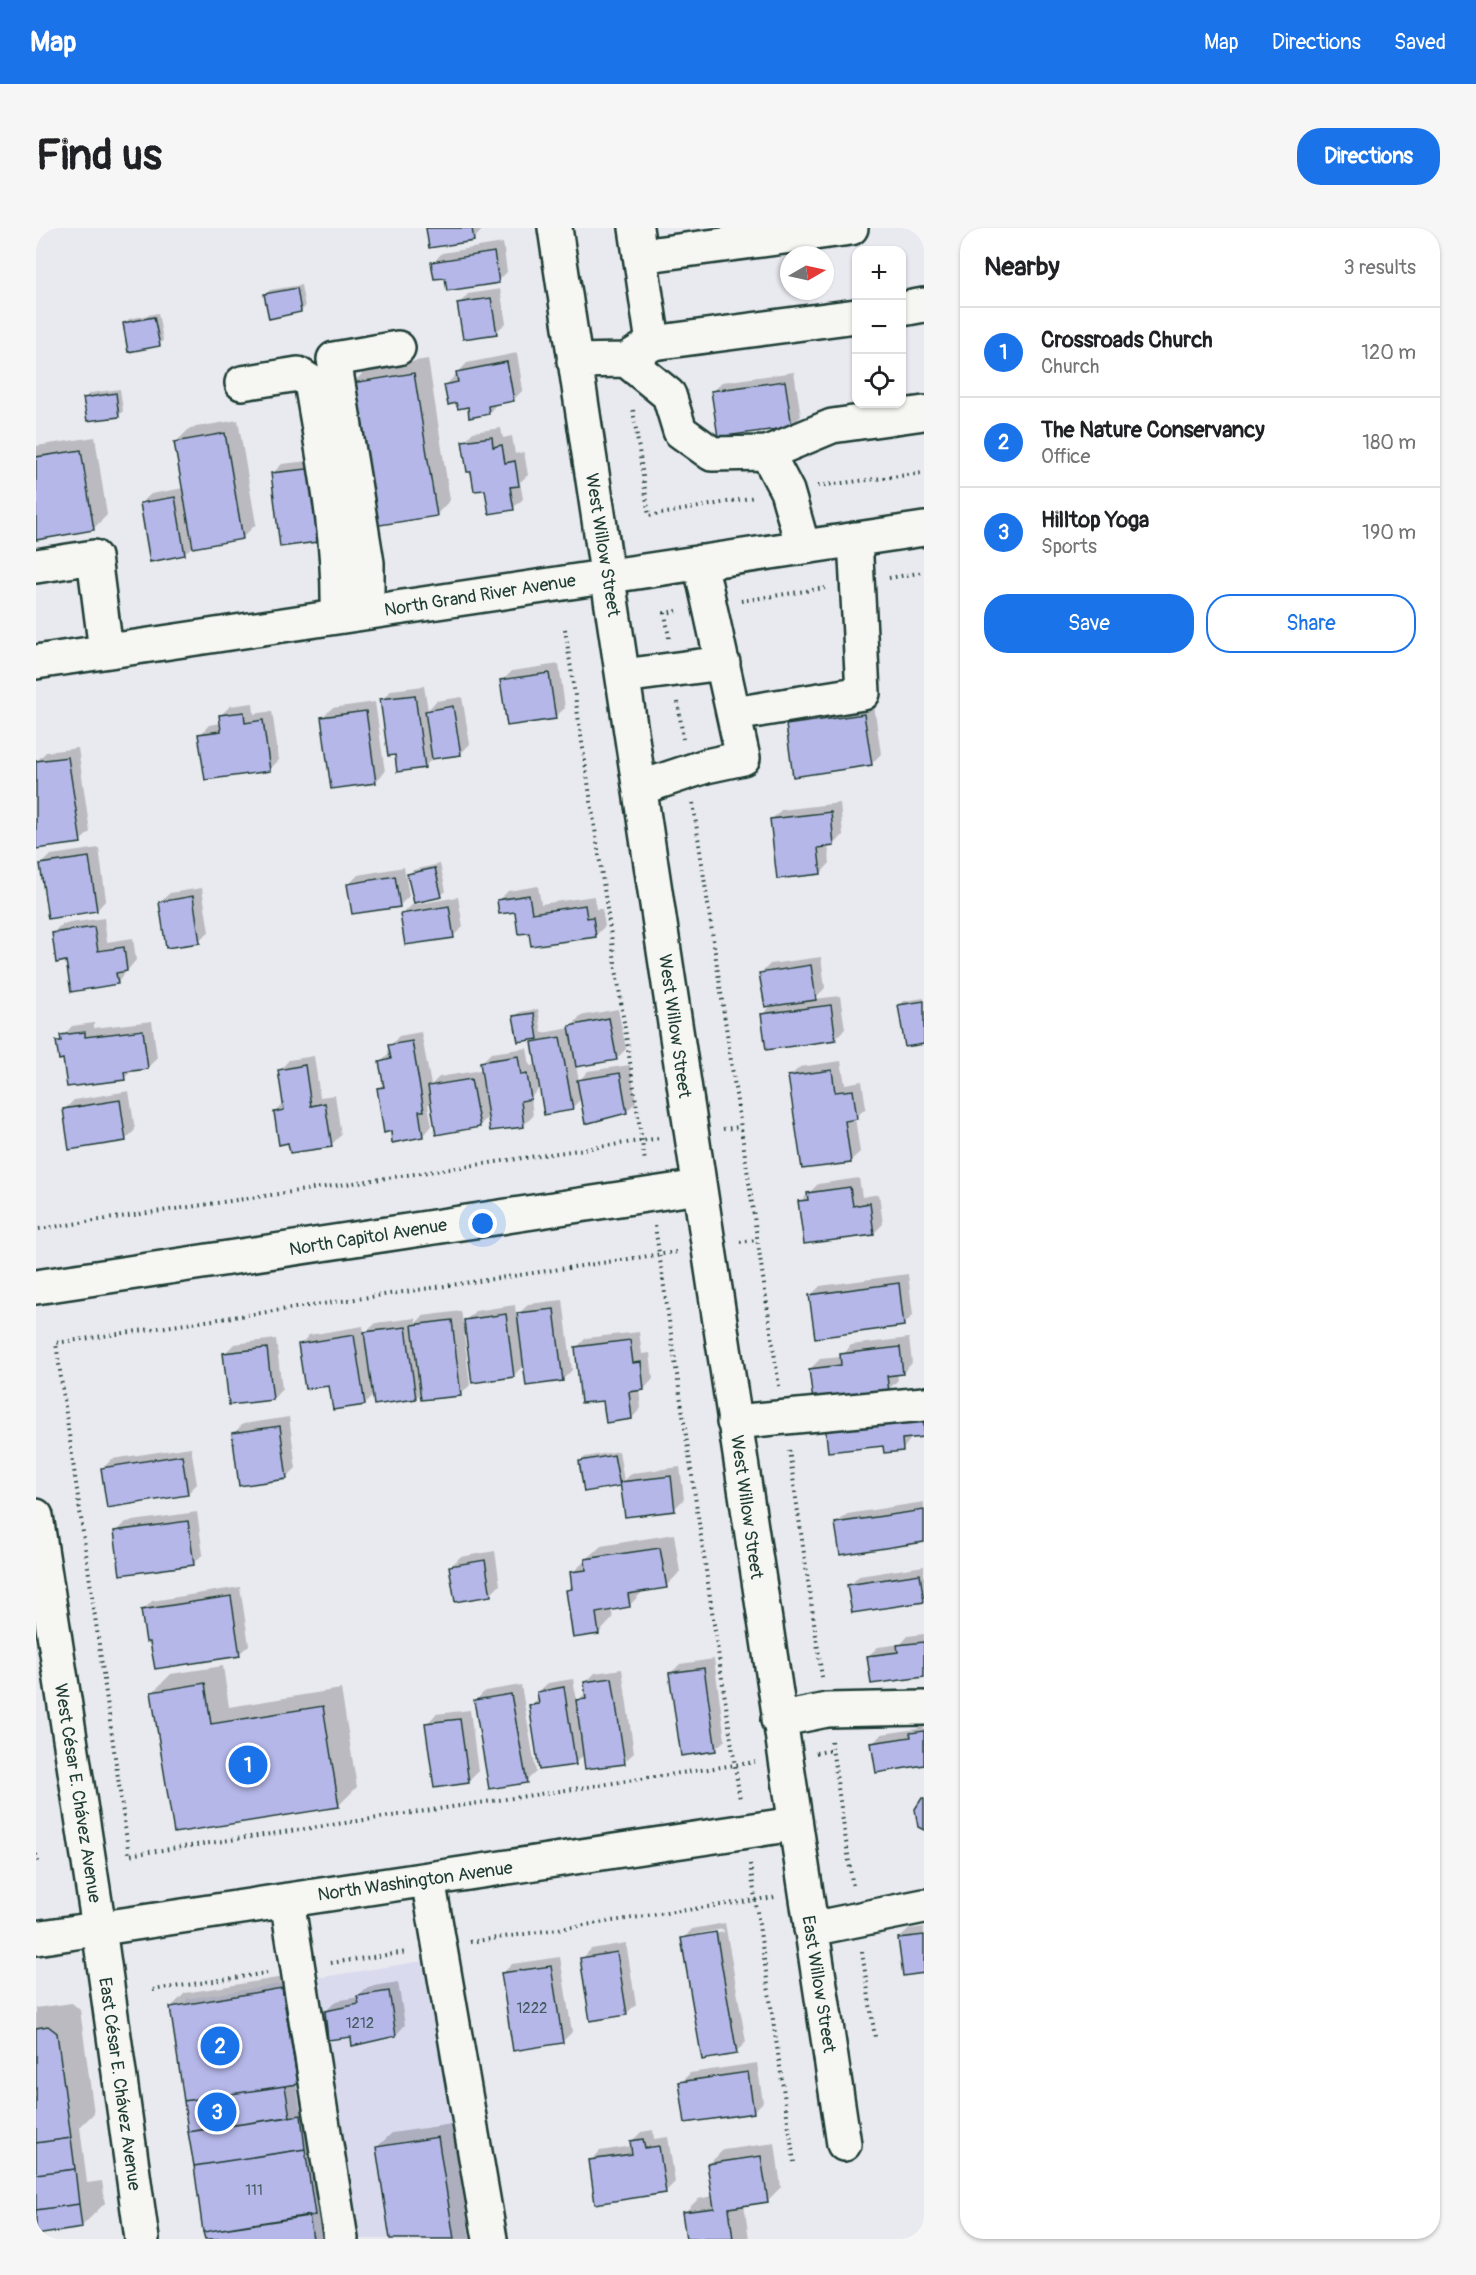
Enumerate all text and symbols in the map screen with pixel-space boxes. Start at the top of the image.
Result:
text: Map [30,25,76,60]
text: Map [1204,29,1239,56]
text: Directions [1272,29,1361,56]
text: Saved [1394,29,1446,56]
button: Directions [1297,128,1440,185]
text: Find us [36,130,162,182]
north arrow [780,246,834,300]
map controls [852,246,906,408]
button: + [852,246,906,300]
text: Nearby [984,251,1060,283]
text: 3 results [1344,255,1416,280]
button: − [852,300,906,354]
text: Crossroads Church [1041,326,1213,354]
text: 1 [1000,340,1007,365]
text: 120 m [1361,340,1416,365]
button: locate [852,354,906,408]
text: Church [1041,354,1099,379]
text: The Nature Conservancy [1041,416,1265,444]
text: 2 [998,430,1009,455]
text: 180 m [1362,430,1416,455]
text: Office [1041,444,1090,469]
street label: West Willow Street [580,472,625,619]
text: Hilltop Yoga [1041,506,1149,534]
text: 3 [998,520,1009,545]
text: 190 m [1362,520,1416,545]
text: Sports [1041,534,1097,559]
street label: North Grand River Avenue [383,569,578,622]
button: Save [984,594,1194,653]
button: Share [1206,594,1416,653]
street label: West Willow Street [653,953,696,1100]
your location [468,1209,497,1238]
street label: North Capitol Avenue [288,1214,449,1261]
street label: West Willow Street [725,1434,768,1581]
street label: West César E. Chávez Avenue [49,1682,106,1904]
pin: 1 [228,1742,268,1788]
street label: North Washington Avenue [316,1856,514,1907]
street label: East Willow Street [796,1914,841,2055]
street label: East César E. Chávez Avenue [93,1976,146,2192]
house number: 1222 [516,1999,548,2018]
house number: 1212 [346,2014,374,2033]
pin: 2 [200,2024,240,2068]
pin: 3 [198,2090,237,2134]
house number: 111 [245,2181,263,2200]

